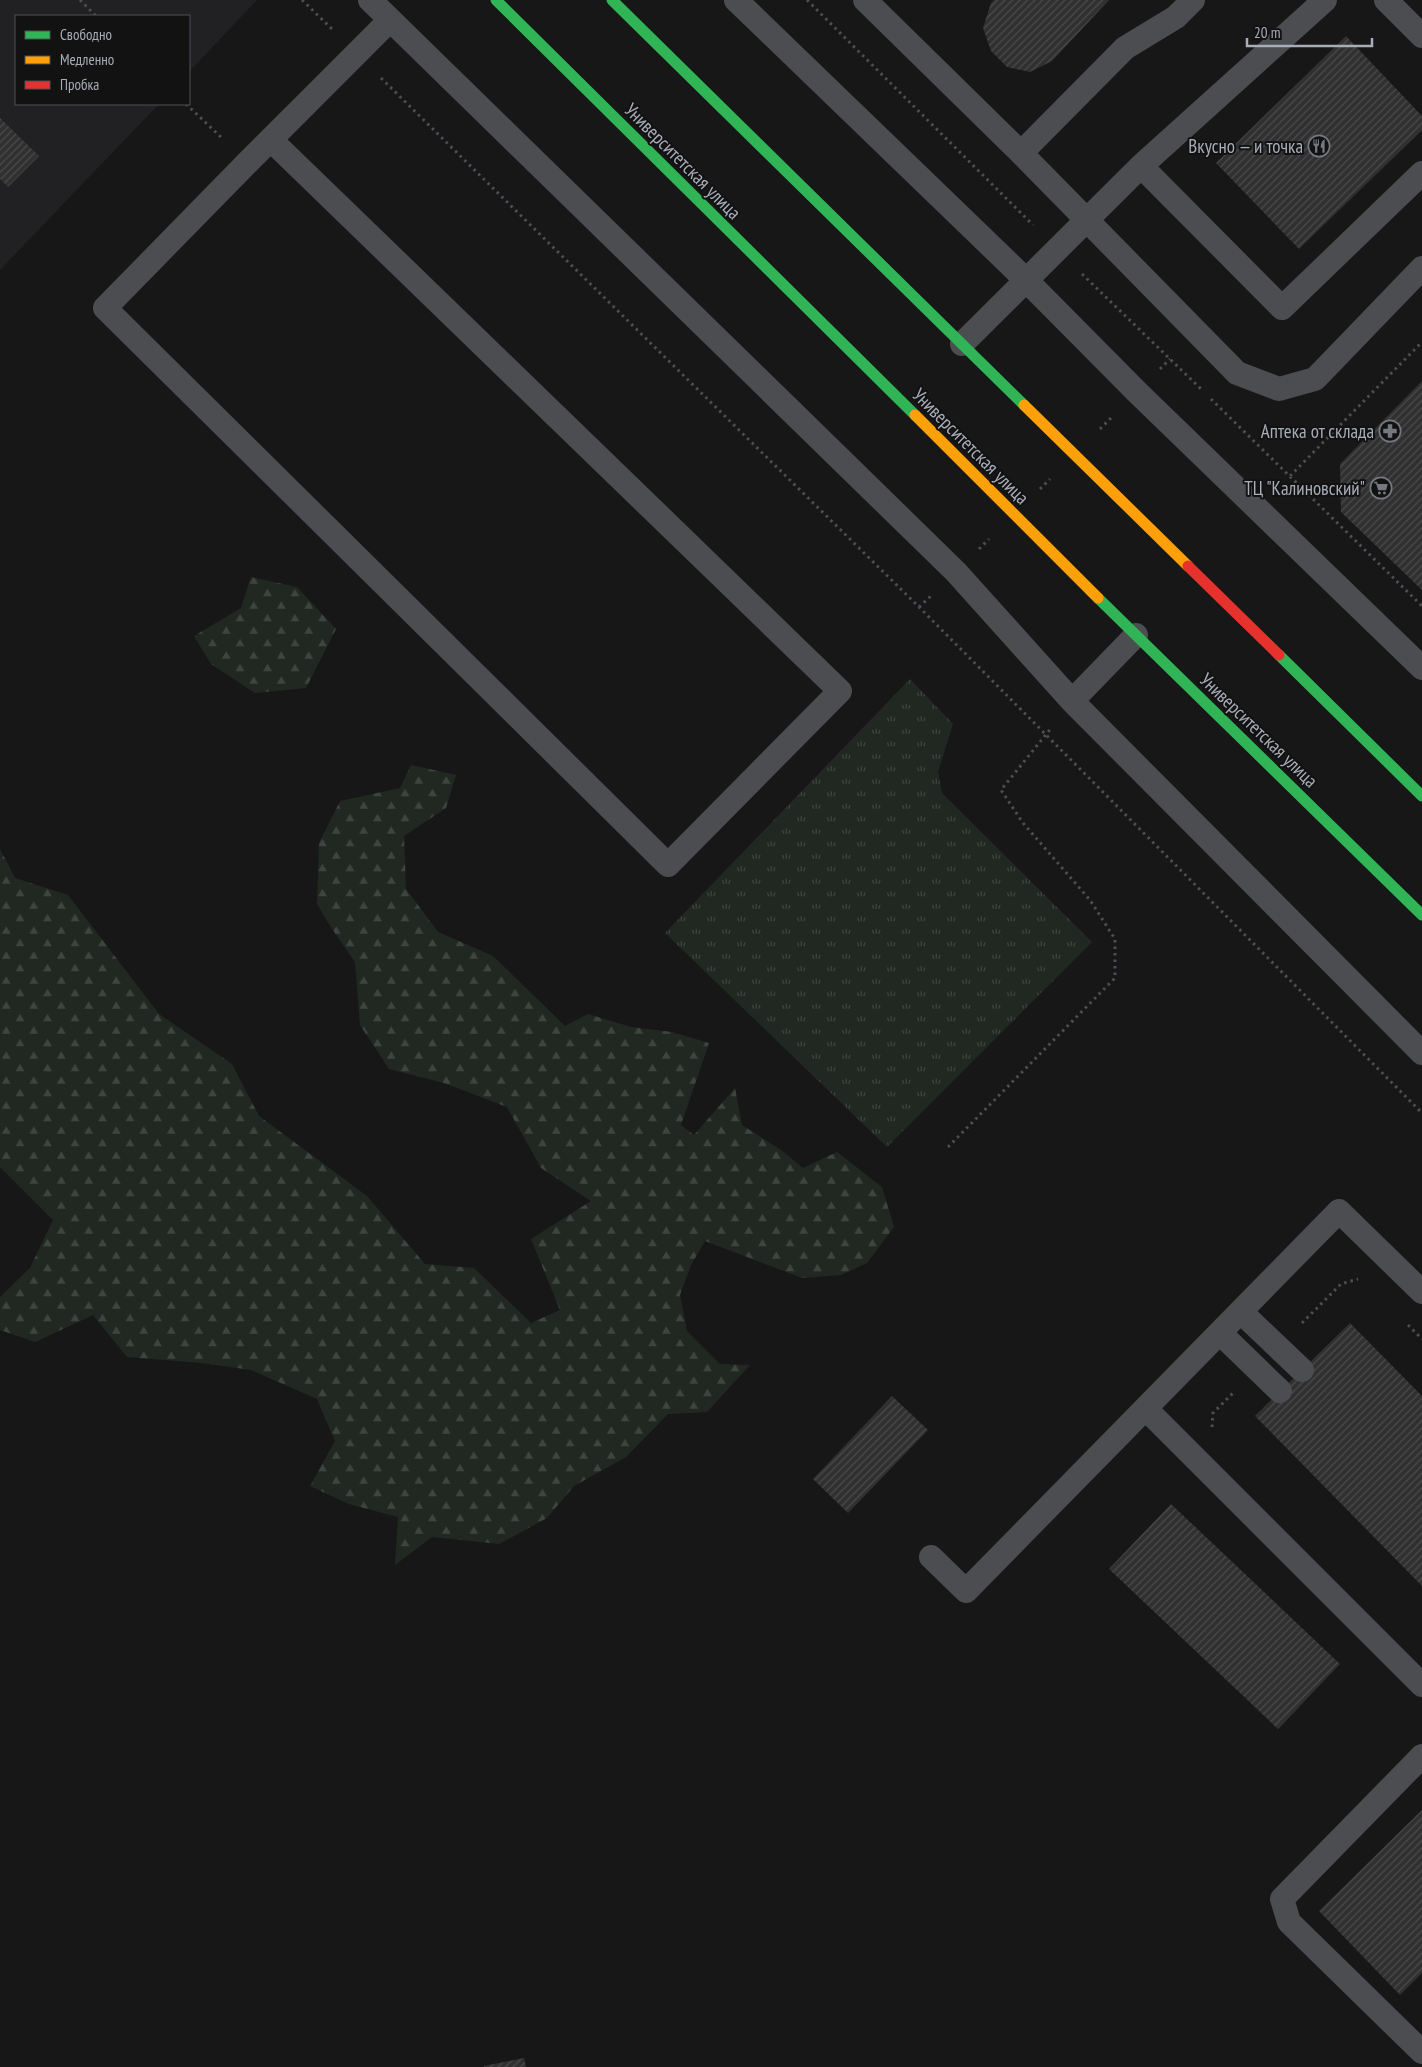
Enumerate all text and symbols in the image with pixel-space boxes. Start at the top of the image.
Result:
legend [15,15,190,105]
scale bar [1247,15,1372,47]
text: 20 m [1254,23,1280,42]
text: Свободно [60,25,112,44]
text: Медленно [60,50,114,69]
text: Пробка [60,75,99,94]
street label: Университетская улица [620,98,746,224]
place label: Вкусно — и точка [1188,134,1303,158]
restaurant icon: Вкусно — и точка [1307,134,1331,158]
street label: Университетская улица [908,383,1034,509]
place label: Аптека от склада [1261,419,1374,443]
pharmacy icon: Аптека от склада [1378,419,1402,443]
place label: ТЦ "Калиновский" [1244,476,1365,500]
supermarket icon: ТЦ "Калиновский" [1369,476,1393,500]
street label: Университетская улица [1195,668,1323,792]

